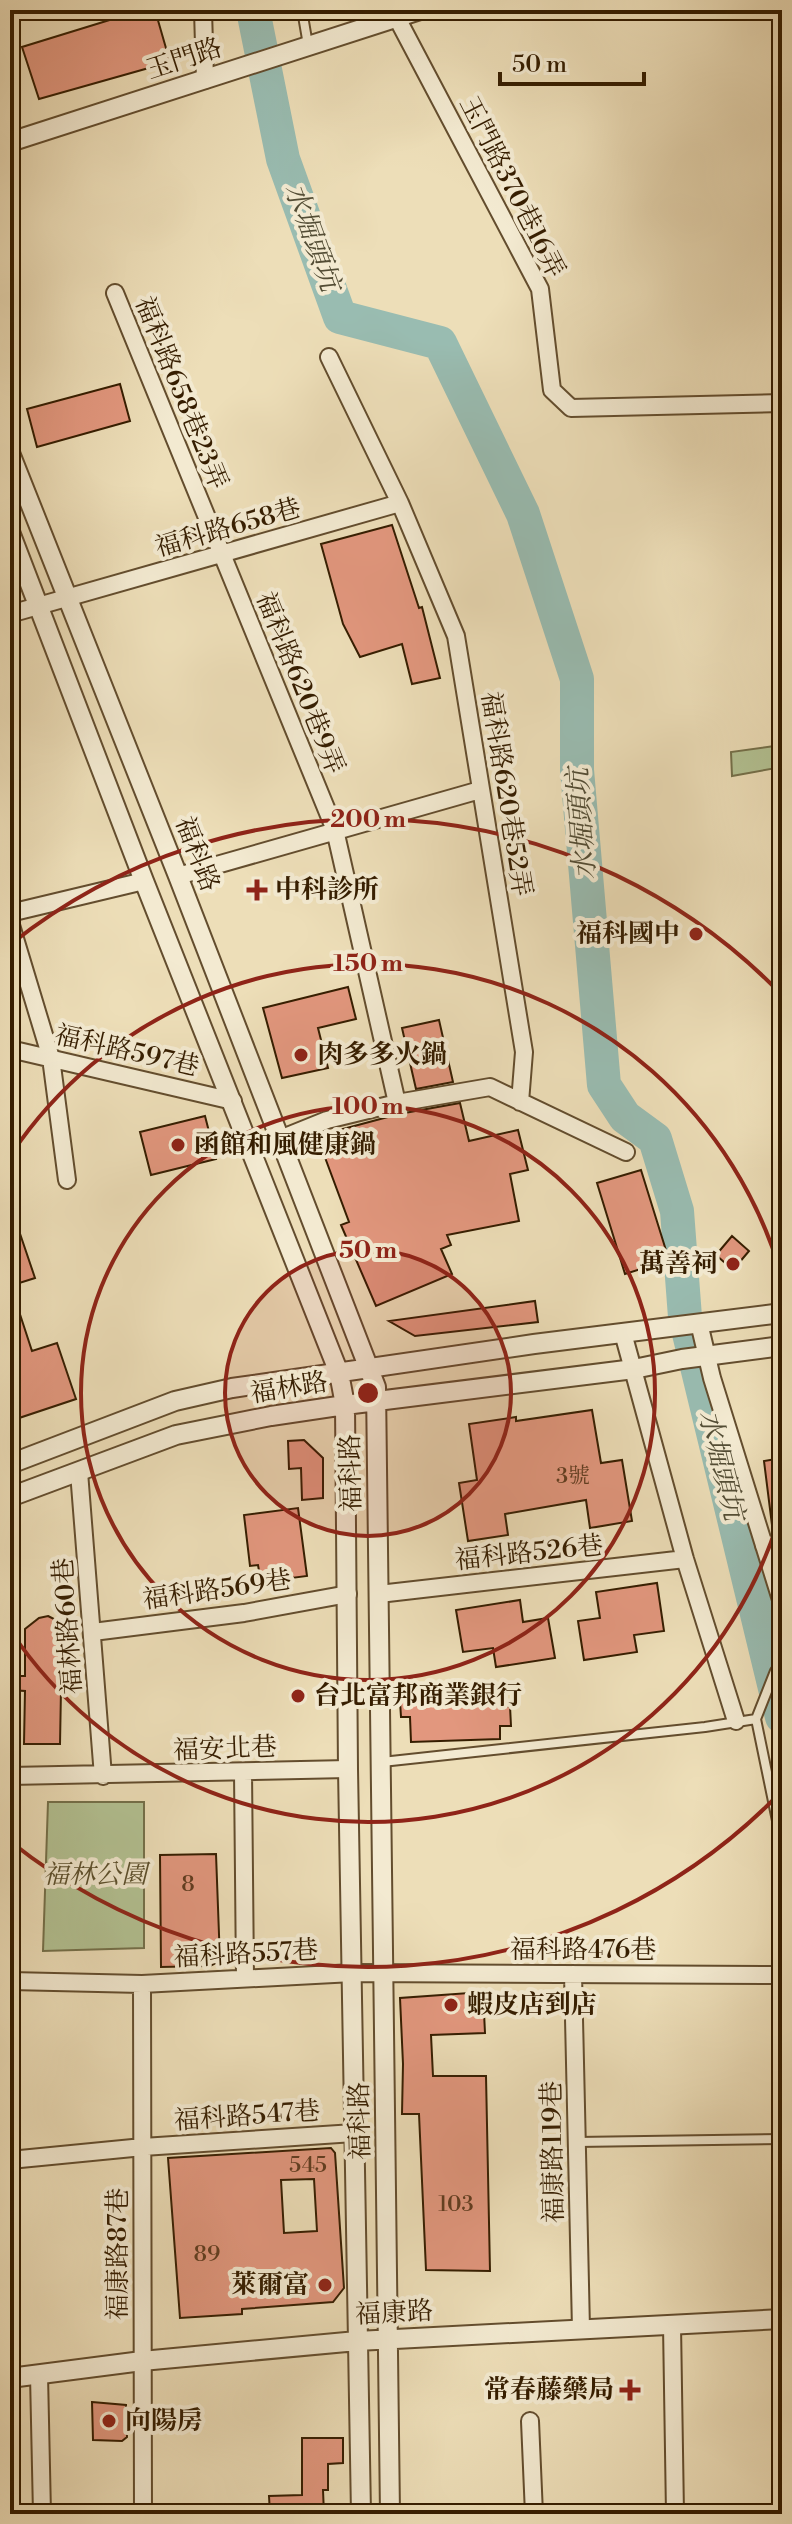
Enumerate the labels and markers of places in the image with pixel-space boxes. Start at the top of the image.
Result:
place label: 中科診所 [275,874,379,906]
marker: 中科診所 [246,879,268,901]
place label: 福科國中 [576,918,680,950]
marker: 福科國中 [687,925,705,943]
place label: 肉多多火鍋 [317,1039,447,1071]
marker: 肉多多火鍋 [292,1046,310,1064]
place label: 函館和風健康鍋 [194,1129,376,1161]
marker: 函館和風健康鍋 [169,1136,187,1154]
place label: 萬善祠 [639,1248,717,1280]
marker: 萬善祠 [724,1255,742,1273]
centre of rings [354,1379,382,1407]
place label: 台北富邦商業銀行 [314,1680,522,1712]
marker: 台北富邦商業銀行 [289,1687,307,1705]
place label: 蝦皮店到店 [467,1989,597,2021]
marker: 蝦皮店到店 [442,1996,460,2014]
place label: 萊爾富 [231,2269,309,2301]
marker: 萊爾富 [316,2276,334,2294]
place label: 常春藤藥局 [484,2374,614,2406]
marker: 常春藤藥局 [621,2381,639,2399]
place label: 向陽房 [125,2405,203,2437]
marker: 向陽房 [100,2412,118,2430]

